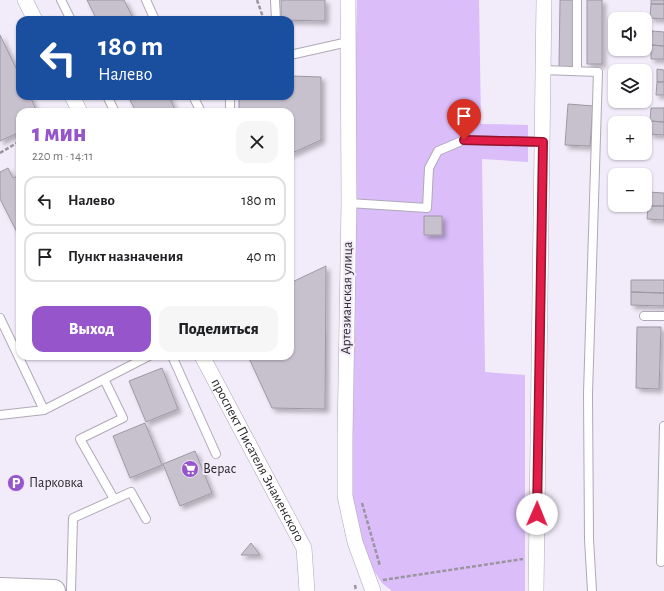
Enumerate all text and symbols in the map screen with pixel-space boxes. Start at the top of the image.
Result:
map controls [608,12,652,212]
button: sound [608,12,652,56]
icon: left [32,32,84,84]
text: 180 m [98,33,163,61]
button: layers [608,64,652,108]
text: Налево [98,66,152,84]
pin [447,99,481,140]
icon: arrive [453,105,475,127]
button: + [608,116,652,160]
button: close [236,121,278,163]
text: 1 мин [32,122,86,146]
text: 220 m · 14:11 [32,150,93,163]
button: − [608,168,652,212]
icon: left [34,190,56,212]
text: Налево [68,193,115,208]
text: 180 m [241,193,276,208]
street label: Артезианская улица [339,241,355,355]
icon: arrive [34,246,56,268]
text: Пункт назначения [68,249,183,264]
text: 40 m [246,249,276,264]
button: Выход [32,306,151,352]
button: Поделиться [159,306,278,352]
street label: проспект Писателя Знаменского [208,376,306,544]
supermarket icon: Верас [180,459,200,479]
place label: Верас [203,462,237,476]
parking icon: Парковка [6,473,26,493]
place label: Парковка [29,476,84,490]
position arrow [516,493,558,535]

